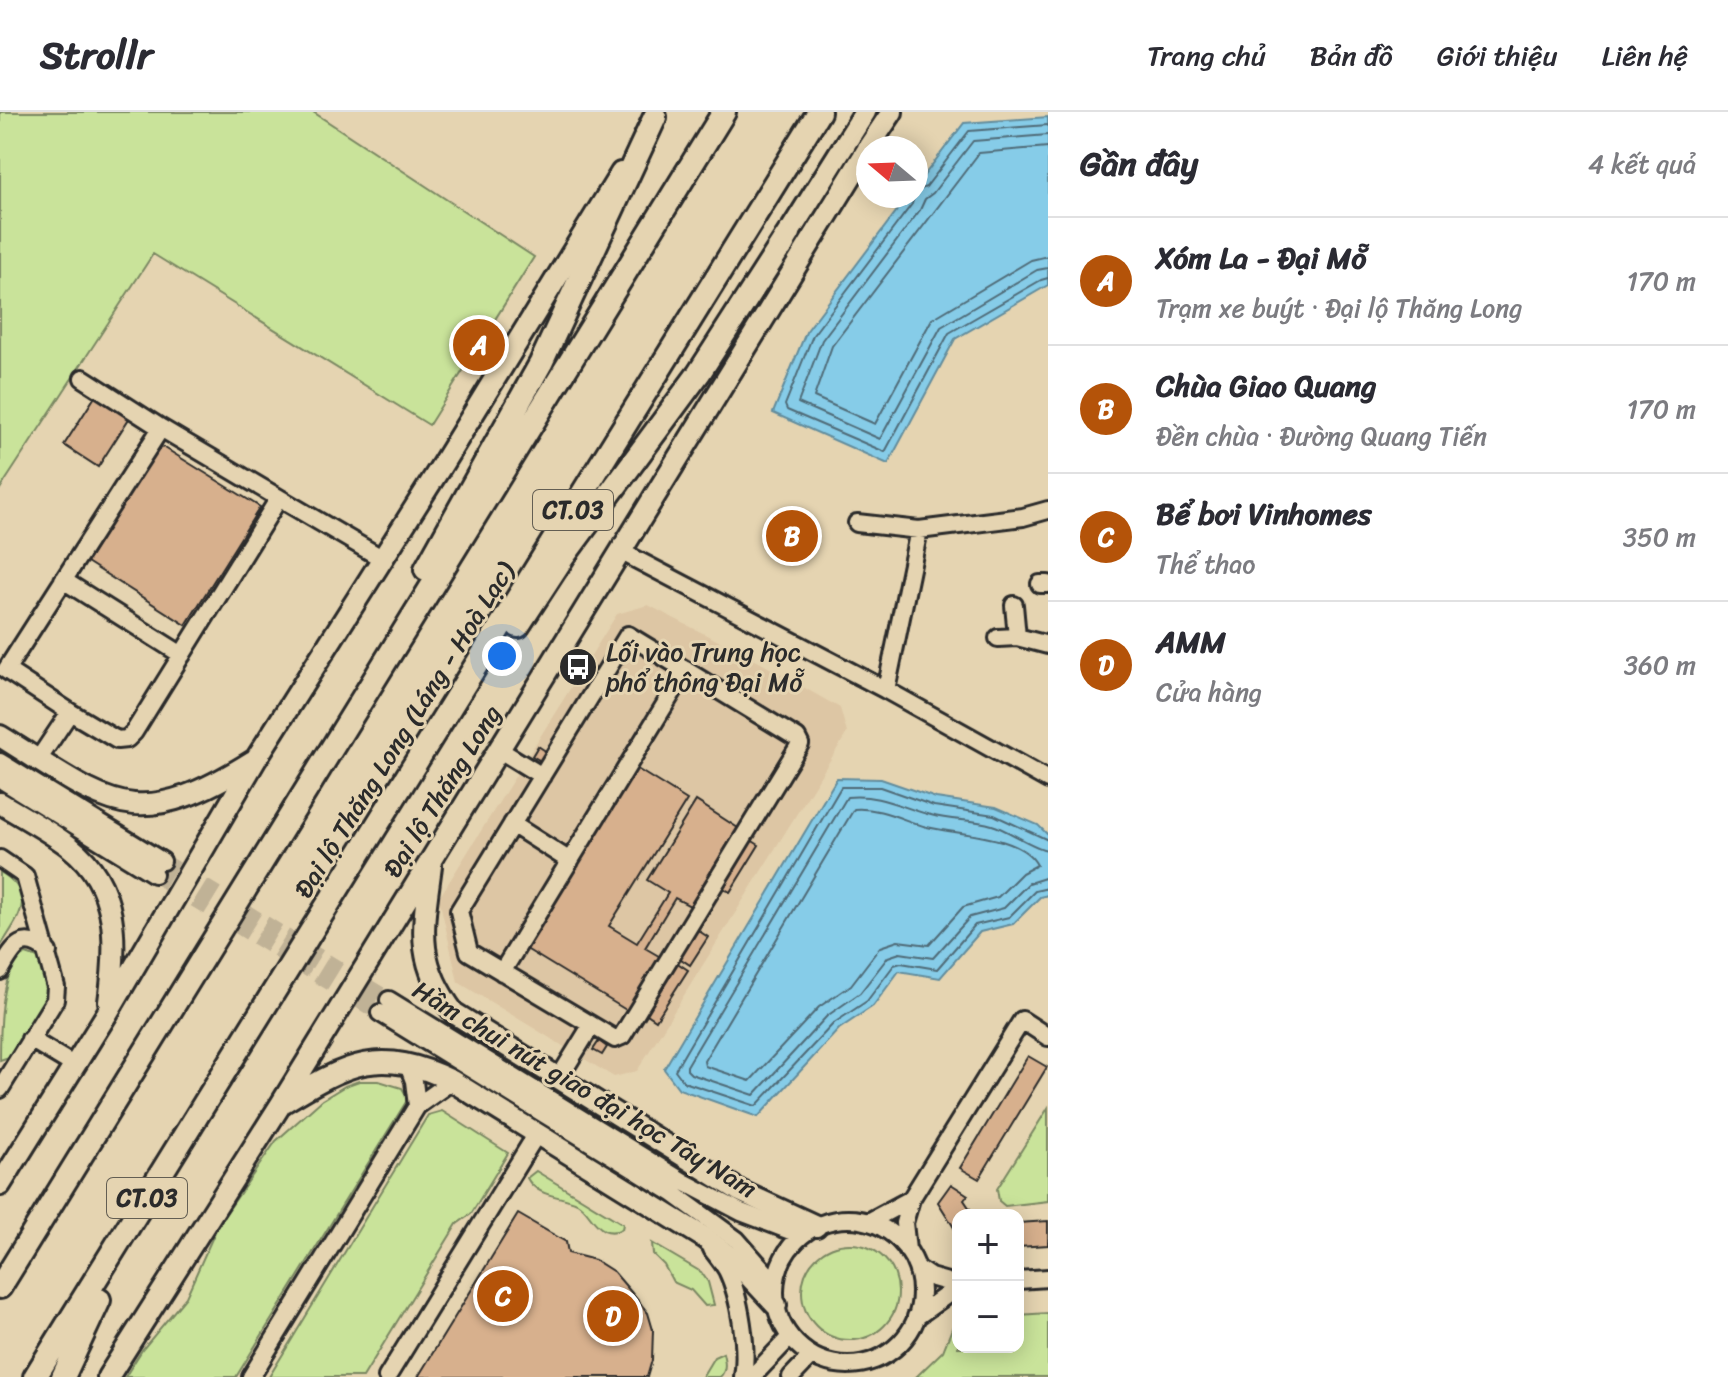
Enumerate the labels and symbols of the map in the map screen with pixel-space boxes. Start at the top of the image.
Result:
north arrow [856,136,928,208]
pin: A [453,315,505,375]
road number: CT.03 [533,490,613,530]
pin: B [766,506,818,566]
street label: Đại lộ Thăng Long (Láng - Hoà Lạc) [288,556,520,904]
place label: Lối vào Trung học phổ thông Đại Mỗ [605,629,805,705]
your location [482,636,522,676]
bus stop icon: Lối vào Trung học phổ thông Đại Mỗ [557,646,599,688]
street label: Đại lộ Thăng Long [376,699,508,883]
street label: Hầm chui nút giao đại học Tây Nam [404,967,766,1211]
road number: CT.03 [107,1178,187,1218]
pin: C [477,1266,529,1326]
pin: D [587,1286,639,1346]

